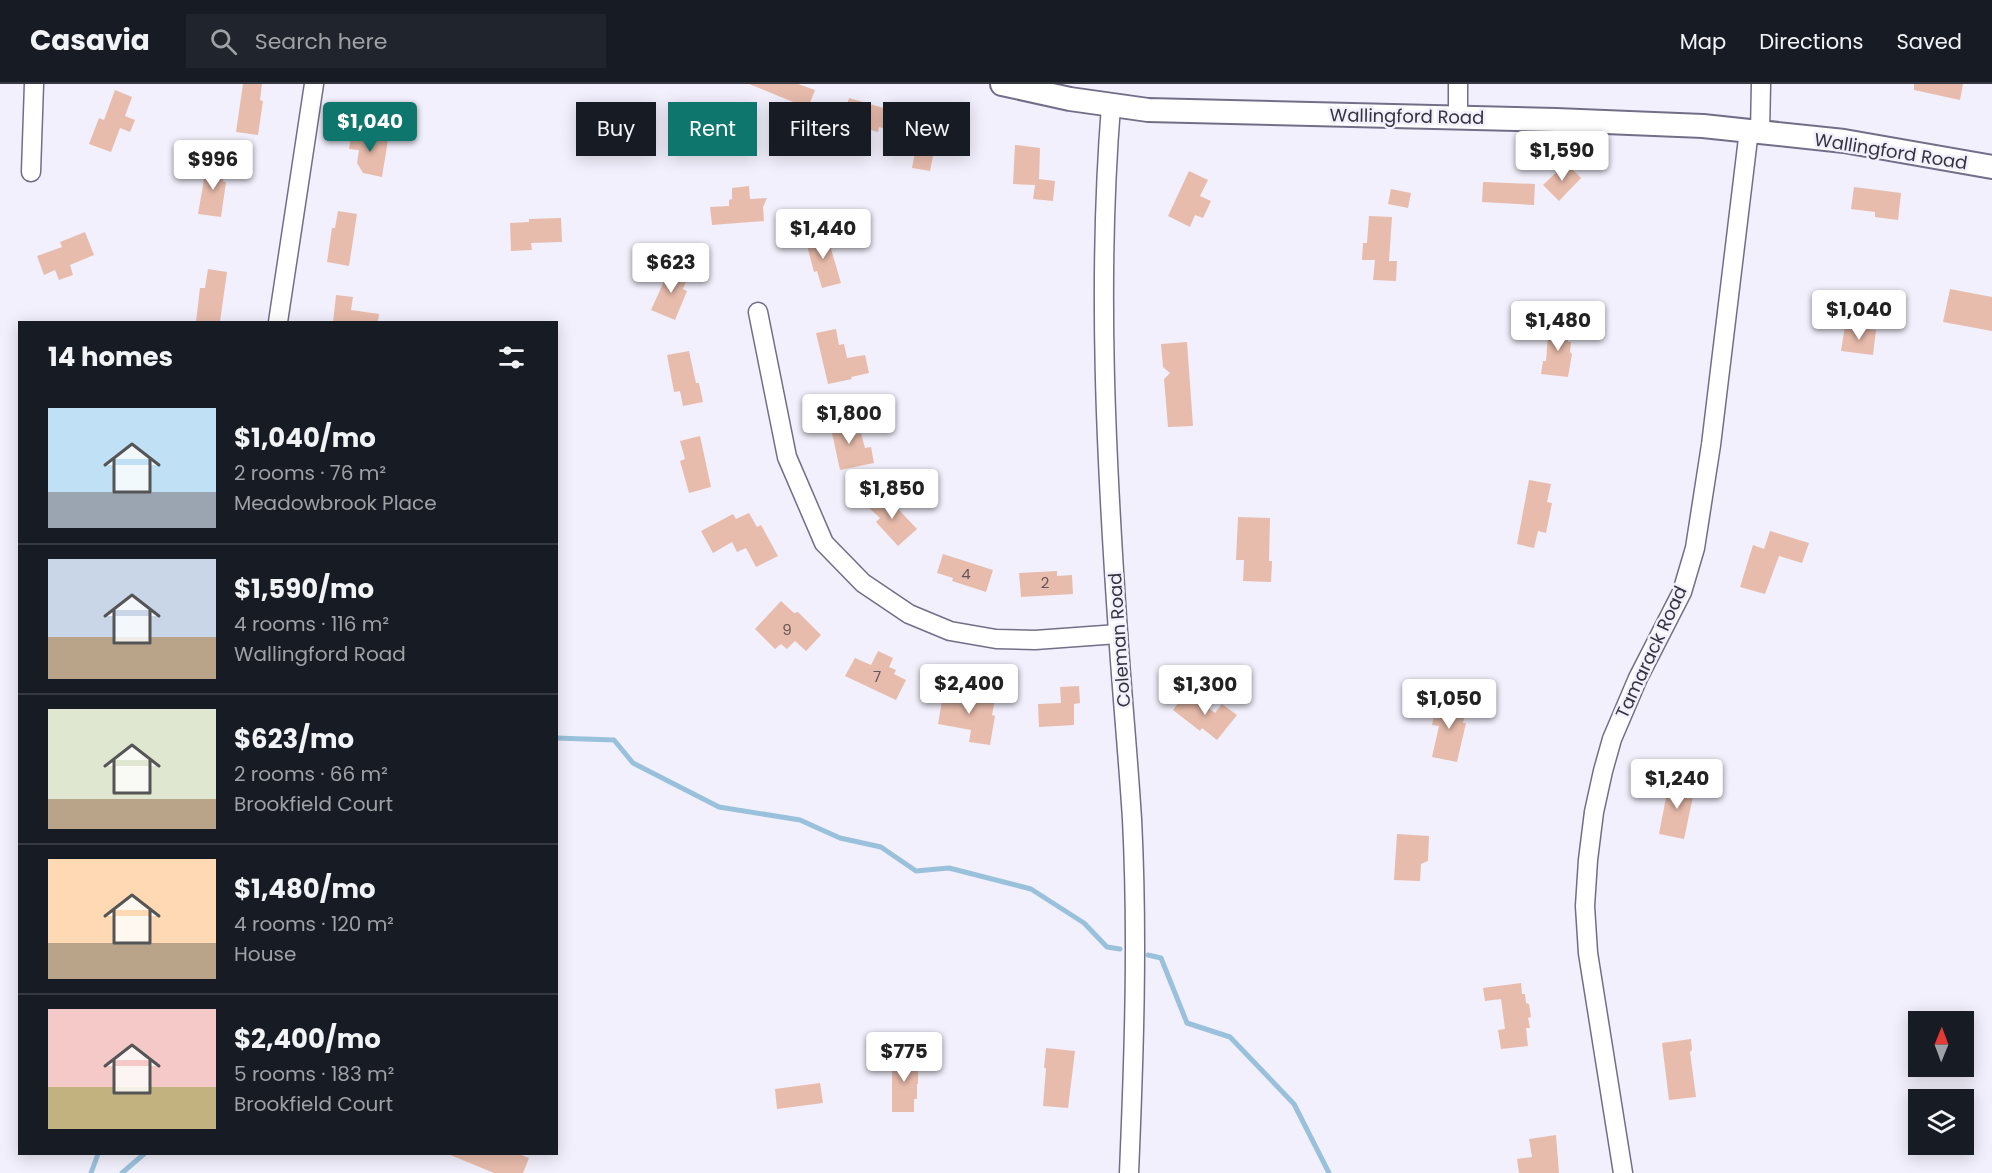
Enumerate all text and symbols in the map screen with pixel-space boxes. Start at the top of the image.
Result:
search box [186,14,606,68]
text: Casavia [30,21,150,60]
icon: search [207,25,240,58]
text: Search here [255,26,387,57]
text: Map [1680,27,1726,56]
text: Directions [1759,27,1863,56]
text: Saved [1896,27,1962,56]
pin: $1,040 [321,102,419,153]
chip: Buy [576,102,656,156]
chip: Rent [668,102,757,156]
chip: Filters [769,102,871,156]
chip: New [883,102,970,156]
street label: Wallingford Road [1329,102,1485,130]
text: $1,040 [337,107,403,135]
street label: Wallingford Road [1813,127,1969,175]
pin: $1,590 [1513,131,1611,182]
text: $1,590 [1530,136,1594,164]
pin: $996 [177,140,249,191]
text: $996 [188,145,238,173]
pin: $1,440 [774,209,872,260]
text: $1,440 [790,214,856,242]
pin: $623 [635,243,707,294]
text: $623 [646,248,696,276]
pin: $1,040 [1810,290,1908,341]
text: $1,040 [1826,295,1892,323]
pin: $1,480 [1509,301,1607,352]
text: $1,480 [1525,306,1591,334]
text: 14 homes [48,339,173,375]
icon: filters [495,341,528,374]
pin: $1,800 [800,394,898,445]
text: $1,800 [816,399,882,427]
text: $1,040/mo [234,420,376,456]
icon: home [96,432,168,504]
text: 2 rooms · 76 m² [234,459,386,487]
pin: $1,850 [843,469,941,520]
text: $1,850 [859,474,925,502]
text: Meadowbrook Place [234,489,437,517]
house number: 4 [961,563,971,584]
text: $1,590/mo [234,571,374,607]
house number: 2 [1041,572,1049,593]
street label: Coleman Road [1102,572,1136,708]
street label: Tamarack Road [1609,582,1693,722]
icon: home [96,583,168,655]
text: 4 rooms · 116 m² [234,610,389,638]
house number: 9 [782,619,792,640]
text: Wallingford Road [234,640,406,668]
pin: $2,400 [920,664,1018,715]
pin: $1,300 [1156,665,1254,716]
house number: 7 [873,666,881,687]
text: $2,400 [934,669,1004,697]
text: $1,300 [1173,670,1237,698]
pin: $1,050 [1400,679,1498,730]
text: $1,050 [1416,684,1482,712]
text: $623/mo [234,721,354,757]
icon: home [96,733,168,805]
pin: $1,240 [1628,759,1726,810]
text: 2 rooms · 66 m² [234,760,388,788]
text: $1,240 [1645,764,1709,792]
text: Brookfield Court [234,790,393,818]
text: $1,480/mo [234,871,376,907]
icon: home [96,883,168,955]
text: 4 rooms · 120 m² [234,910,394,938]
text: House [234,940,296,968]
north arrow [1908,1011,1974,1077]
map controls [1908,1011,1974,1155]
text: $2,400/mo [234,1021,381,1057]
pin: $775 [868,1032,940,1083]
icon: home [96,1033,168,1105]
text: $775 [880,1037,928,1065]
text: 5 rooms · 183 m² [234,1060,394,1088]
button: layers [1908,1089,1974,1155]
text: Brookfield Court [234,1090,393,1118]

